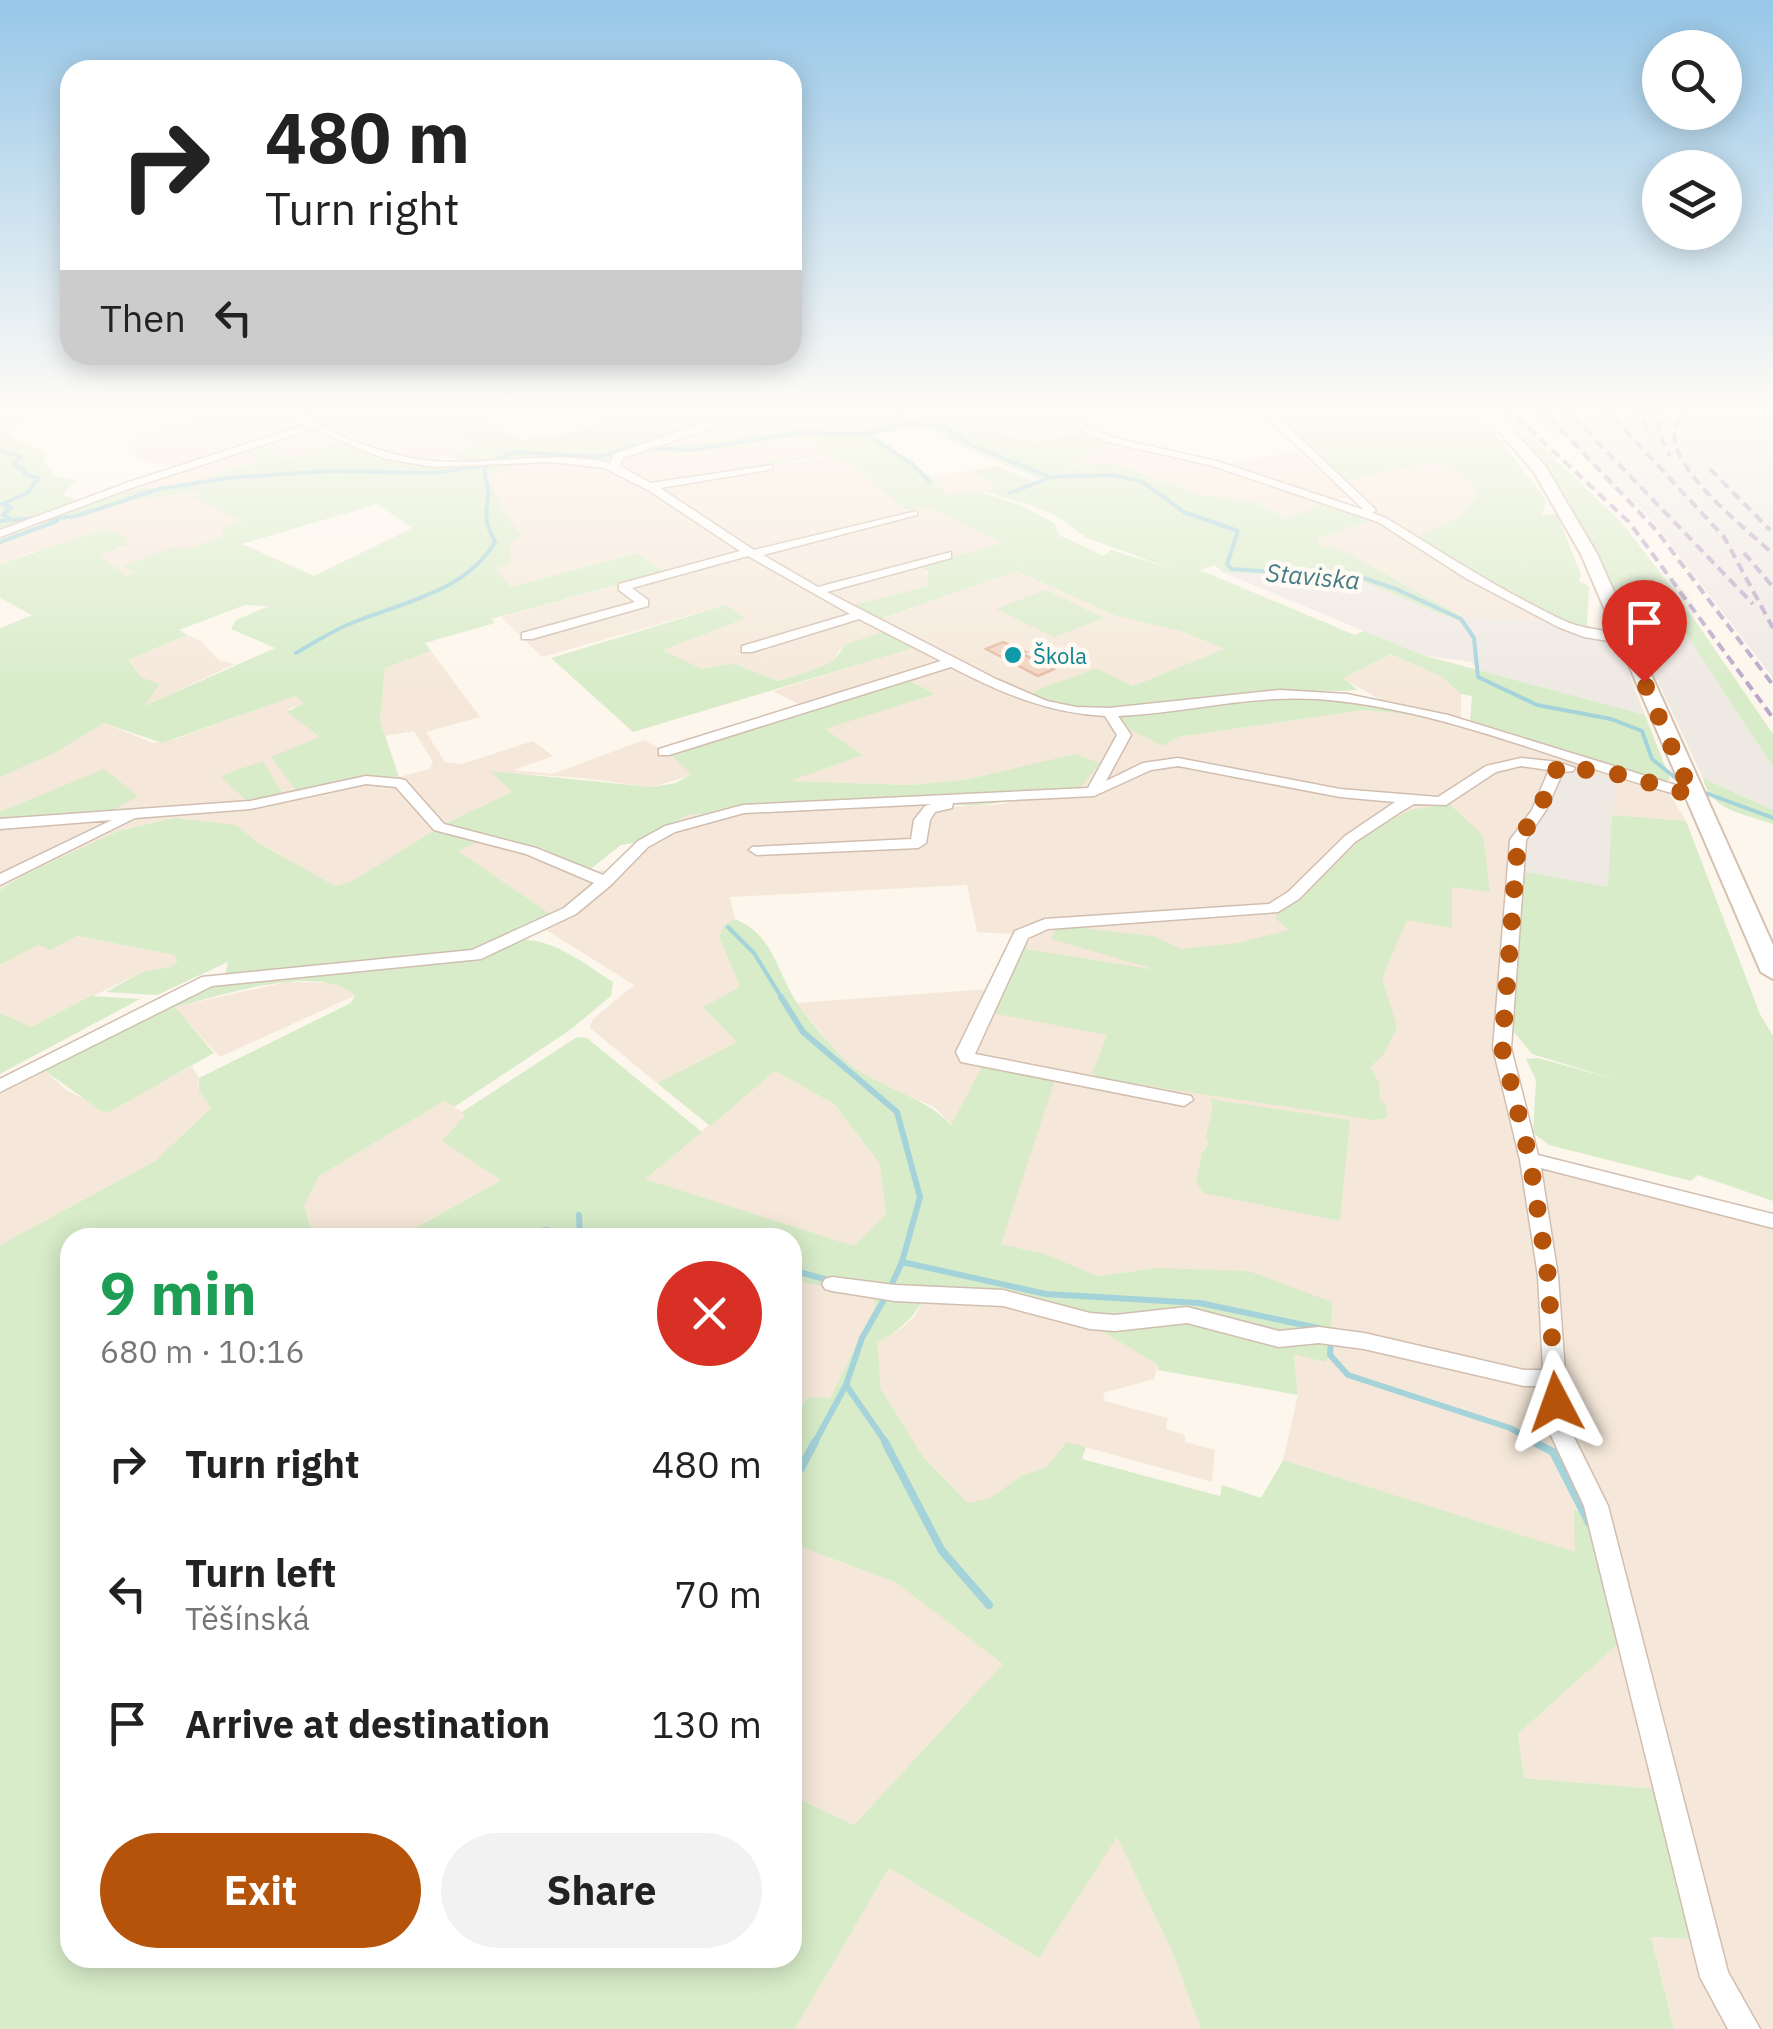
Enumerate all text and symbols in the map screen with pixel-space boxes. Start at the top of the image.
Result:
map controls [1642,30,1742,250]
button: search [1642,30,1742,130]
text: 480 m [265,91,470,182]
icon: right [100,100,230,230]
button: layers [1642,150,1742,250]
text: Turn right [265,179,460,237]
icon: left [206,290,261,345]
text: Then [100,293,186,342]
water label: Staviska [1265,555,1361,597]
pin [1602,580,1687,683]
icon: arrive [1617,595,1672,650]
place label: Škola [1033,641,1087,670]
marker: Škola [1002,644,1024,666]
text: 9 min [100,1253,257,1332]
button: close [657,1261,762,1366]
text: 680 m · 10:16 [100,1330,305,1372]
position arrow [1504,1350,1608,1454]
icon: right [100,1436,155,1491]
text: Turn right [185,1439,360,1488]
text: 480 m [651,1439,762,1488]
text: Turn left [185,1548,336,1597]
icon: left [100,1566,155,1621]
text: 70 m [674,1569,762,1618]
text: Těšínská [185,1597,310,1639]
icon: arrive [100,1696,155,1751]
text: Arrive at destination [185,1699,550,1748]
text: 130 m [651,1699,762,1748]
button: Exit [100,1833,421,1948]
button: Share [441,1833,762,1948]

